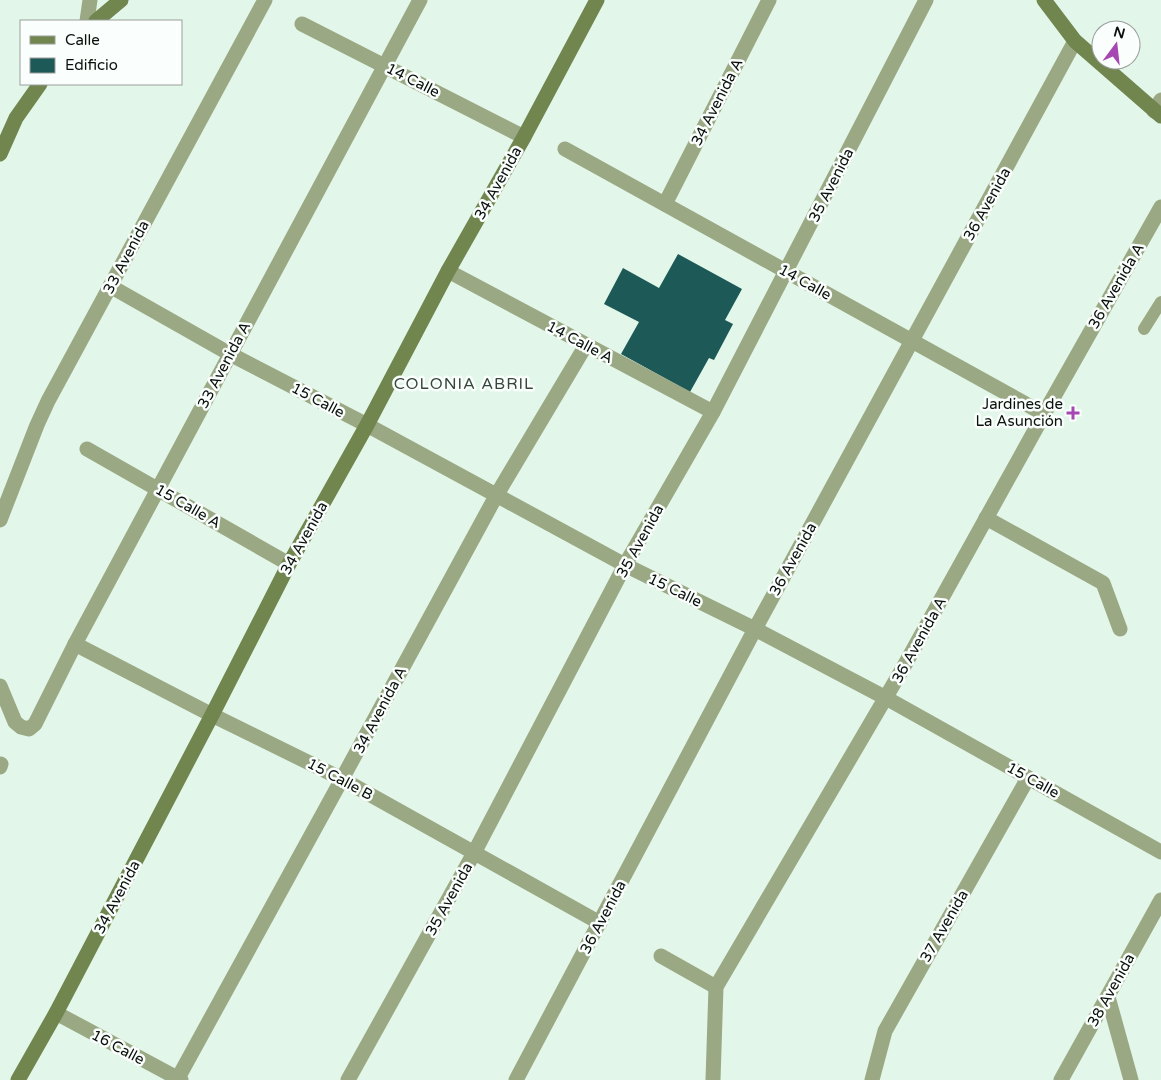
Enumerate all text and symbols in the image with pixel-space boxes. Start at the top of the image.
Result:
legend [20,20,182,85]
north arrow [1091,20,1141,70]
text: N [1112,23,1127,43]
text: Calle [65,31,100,49]
street label: 34 Avenida A [687,55,747,149]
text: Edificio [65,56,118,74]
street label: 14 Calle [383,59,443,101]
street label: 34 Avenida [471,143,525,223]
street label: 35 Avenida [805,145,857,225]
street label: 36 Avenida [960,164,1014,244]
street label: 33 Avenida [99,217,153,297]
street label: 36 Avenida A [1084,240,1148,332]
street label: 14 Calle [775,260,835,304]
street label: 14 Calle A [544,317,616,367]
street label: 33 Avenida A [194,319,254,411]
district label: COLONIA ABRIL [394,374,534,394]
street label: 15 Calle [288,379,348,421]
place label: Jardines de La Asunción [975,395,1063,430]
marker: Jardines de La Asunción [1067,407,1079,419]
street label: 15 Calle A [152,480,224,532]
street label: 34 Avenida [277,498,331,578]
street label: 35 Avenida [613,501,667,581]
street label: 36 Avenida [766,519,820,599]
street label: 15 Calle [645,569,705,611]
street label: 36 Avenida A [888,594,950,686]
street label: 34 Avenida A [350,664,410,756]
street label: 15 Calle B [304,754,376,804]
street label: 15 Calle [1003,758,1063,802]
street label: 34 Avenida [90,857,144,937]
street label: 35 Avenida [422,859,476,939]
street label: 36 Avenida [576,877,630,957]
street label: 37 Avenida [916,887,972,965]
street label: 38 Avenida [1084,950,1138,1030]
street label: 16 Calle [88,1026,148,1068]

